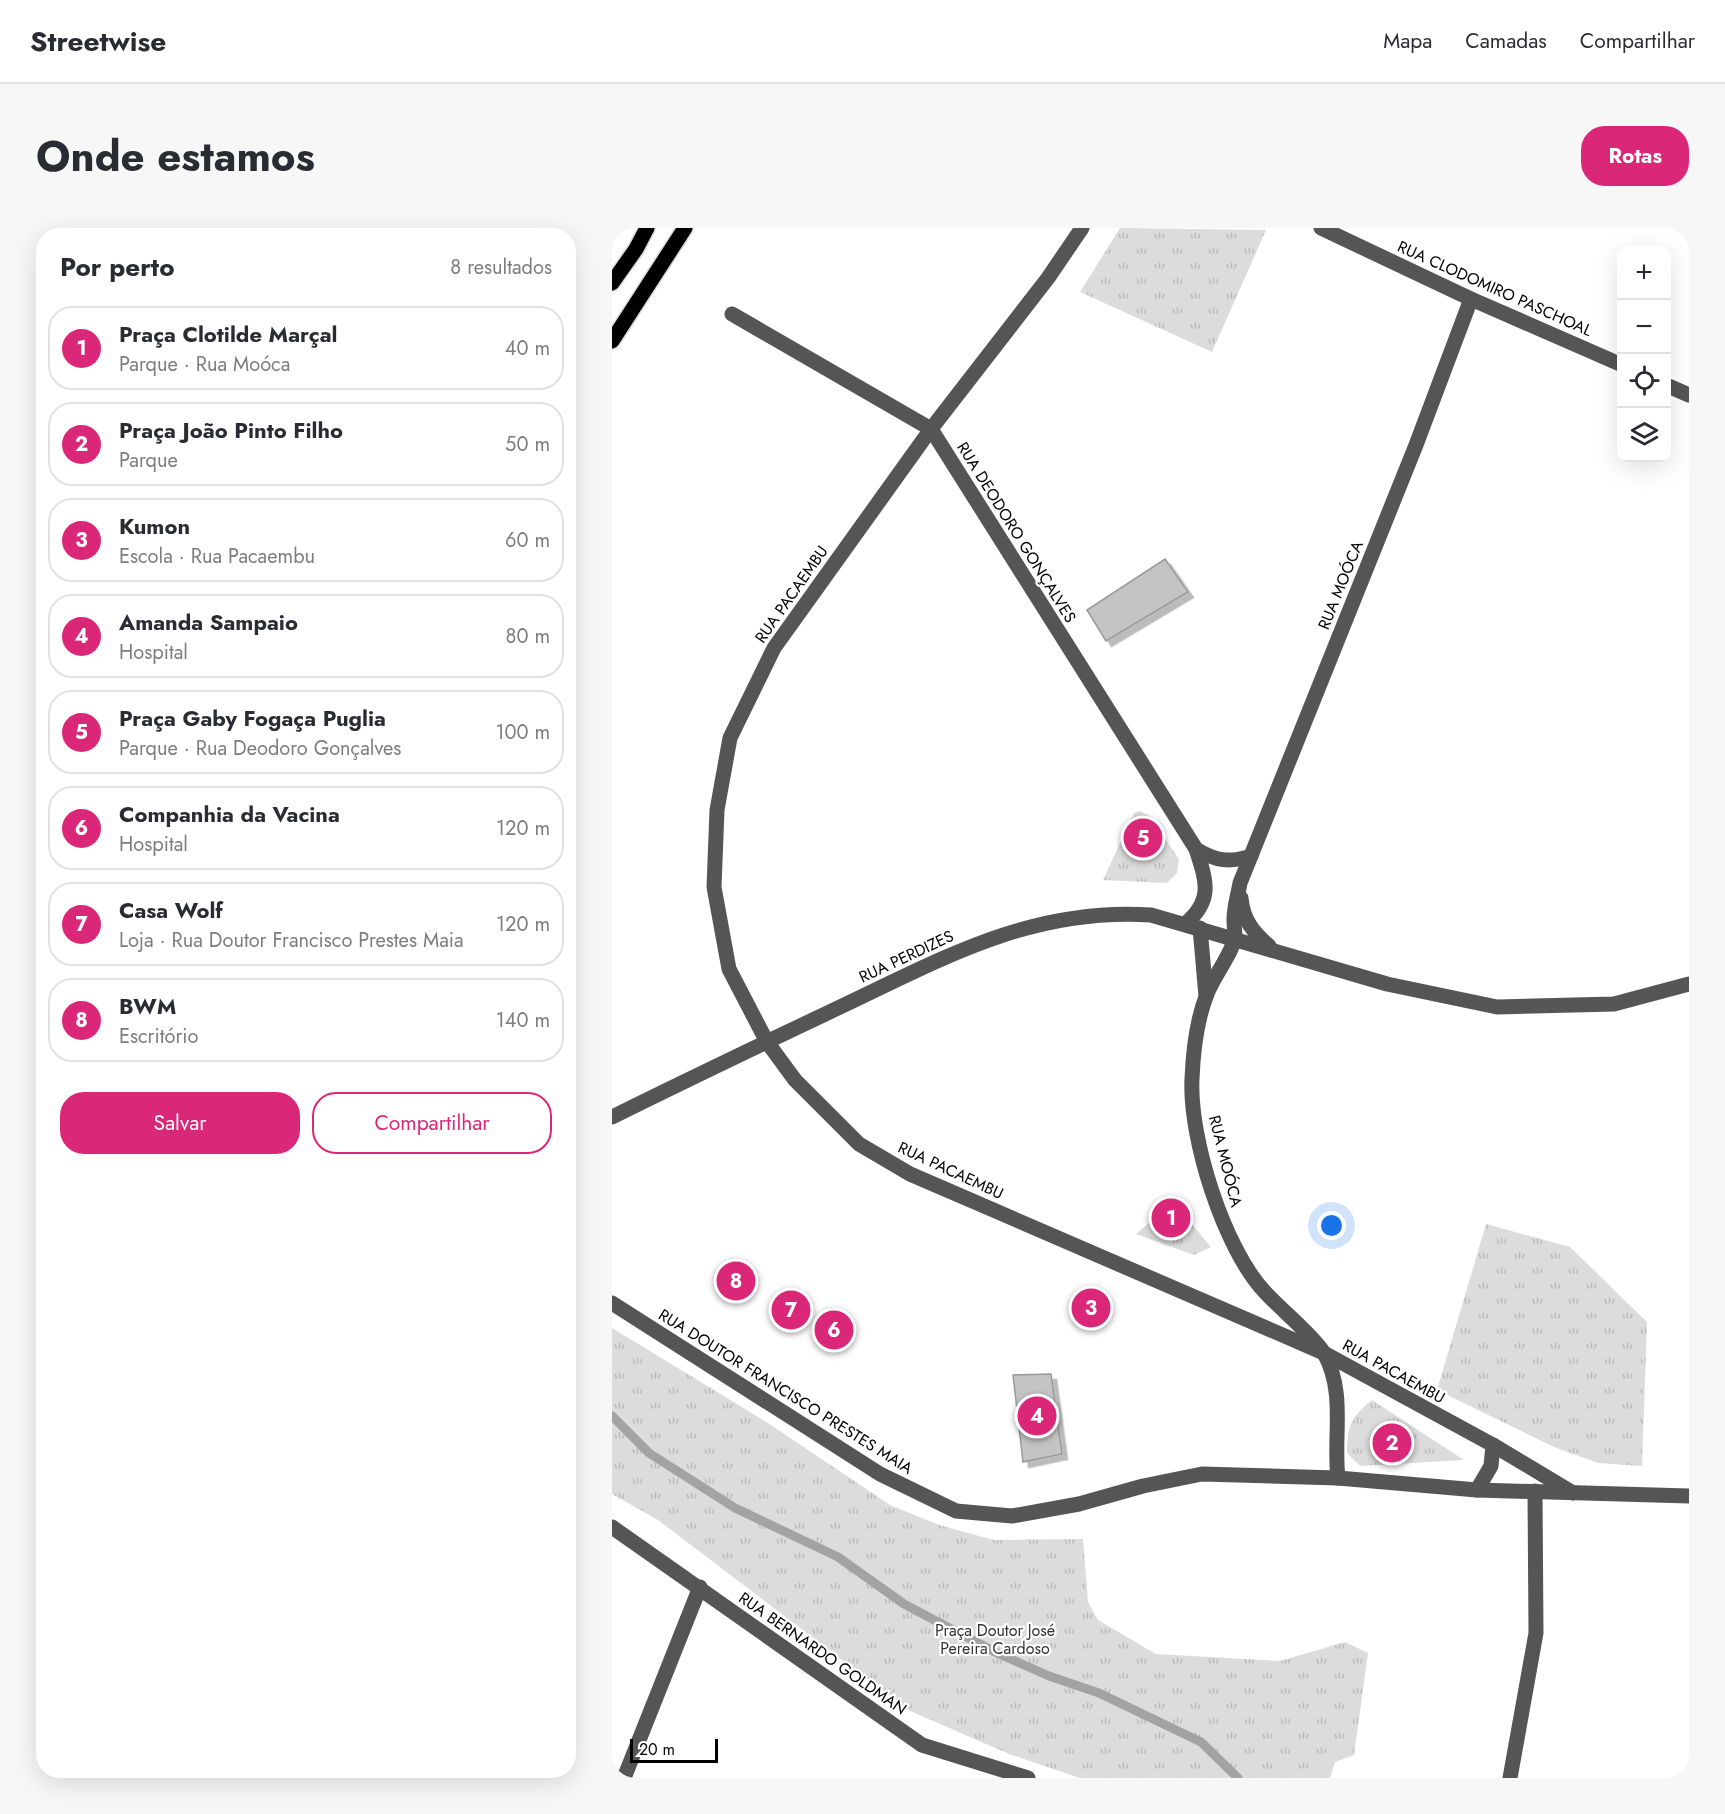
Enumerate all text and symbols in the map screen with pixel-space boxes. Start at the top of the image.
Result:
text: Streetwise [30,21,166,62]
text: Mapa [1383,26,1432,56]
text: Camadas [1465,26,1547,56]
text: Compartilhar [1580,26,1695,56]
text: Onde estamos [36,126,315,187]
button: Rotas [1581,126,1689,186]
street label: RUA CLODOMIRO PASCHOAL [1394,235,1596,342]
map controls [1617,246,1671,462]
button: + [1617,246,1671,300]
text: Por perto [60,248,174,286]
text: 8 resultados [450,253,552,282]
button: − [1617,300,1671,354]
text: Praça Clotilde Marçal [119,318,337,350]
text: 1 [76,334,87,363]
text: 40 m [505,334,550,363]
text: Parque · Rua Moóca [119,350,290,379]
button: locate [1617,354,1671,408]
button: layers [1617,408,1671,462]
text: Praça João Pinto Filho [119,414,343,446]
text: 2 [75,430,88,459]
text: 50 m [505,430,550,459]
street label: RUA DEODORO GONÇALVES [951,437,1082,627]
text: Parque [119,446,178,475]
text: Kumon [119,510,190,542]
text: 3 [75,526,88,555]
text: 60 m [505,526,550,555]
street label: RUA MOÓCA [1312,537,1369,633]
street label: RUA PACAEMBU [749,541,834,648]
text: Escola · Rua Pacaembu [119,542,315,571]
text: Amanda Sampaio [119,606,298,638]
text: 4 [75,622,88,651]
text: 80 m [505,622,550,651]
text: Hospital [119,638,188,667]
text: Praça Gaby Fogaça Puglia [119,702,386,734]
text: 5 [75,718,88,747]
text: 100 m [495,718,550,747]
text: Parque · Rua Deodoro Gonçalves [119,734,401,763]
text: Companhia da Vacina [119,798,340,830]
text: 6 [75,814,88,843]
text: 120 m [496,814,550,843]
pin: 5 [1124,816,1162,860]
text: Hospital [119,830,188,859]
text: Casa Wolf [119,894,223,926]
text: 7 [75,910,88,939]
text: 120 m [496,910,550,939]
street label: RUA PERDIZES [855,924,957,988]
text: Loja · Rua Doutor Francisco Prestes Maia [119,926,464,955]
text: BWM [119,990,176,1022]
text: 8 [75,1006,88,1035]
text: 140 m [496,1006,550,1035]
text: Escritório [119,1022,198,1051]
button: Salvar [60,1092,300,1154]
button: Compartilhar [312,1092,552,1154]
street label: RUA MOÓCA [1203,1113,1248,1210]
street label: RUA PACAEMBU [894,1136,1007,1205]
pin: 1 [1152,1196,1190,1240]
your location [1317,1211,1346,1240]
pin: 8 [716,1258,756,1304]
pin: 3 [1072,1286,1110,1330]
pin: 7 [772,1288,810,1332]
street label: RUA DOUTOR FRANCISCO PRESTES MAIA [654,1303,918,1480]
pin: 6 [814,1308,854,1352]
street label: RUA PACAEMBU [1338,1334,1449,1409]
pin: 4 [1018,1394,1056,1438]
pin: 2 [1372,1420,1412,1466]
street label: RUA BERNARDO GOLDMAN [734,1587,911,1720]
park label: Praça Doutor José Pereira Cardoso [935,1619,1055,1660]
scale bar [630,1736,718,1764]
text: 20 m [639,1738,675,1761]

